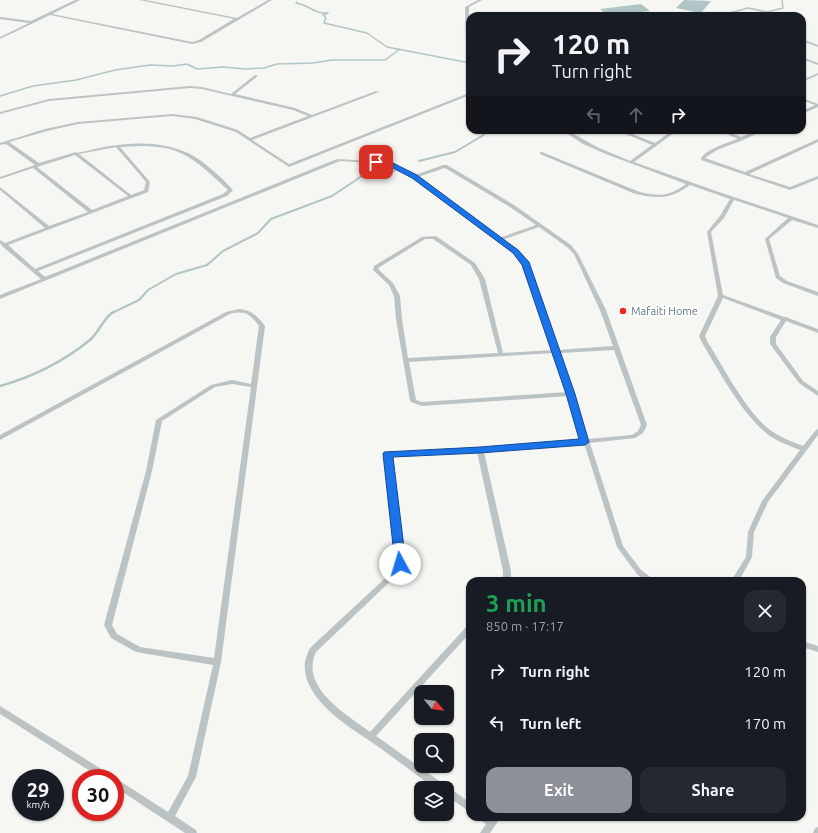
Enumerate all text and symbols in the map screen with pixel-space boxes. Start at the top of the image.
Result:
icon: right [486,28,538,80]
text: 120 m [552,28,630,59]
text: Turn right [552,61,632,81]
icon: left [583,104,605,126]
icon: ahead [625,104,647,126]
icon: right [667,104,689,126]
pin [359,145,393,179]
icon: arrive [365,151,387,173]
place label: Mafaiti Home [631,305,698,317]
marker: Mafaiti Home [618,306,628,316]
position arrow [379,543,421,585]
text: 3 min [486,590,547,617]
button: close [744,590,786,632]
text: 850 m · 17:17 [486,619,564,633]
icon: right [486,660,508,682]
text: Turn right [520,663,590,680]
text: 120 m [744,663,786,680]
north arrow [414,685,454,725]
map controls [414,685,454,821]
icon: left [486,712,508,734]
text: Turn left [520,715,581,732]
text: 170 m [744,715,786,732]
button: search [414,733,454,773]
button: Exit [486,767,632,813]
button: Share [640,767,786,813]
speed limit sign: 30 [72,769,124,821]
text: 29 [27,778,49,801]
button: layers [414,781,454,821]
text: km/h [26,799,50,810]

